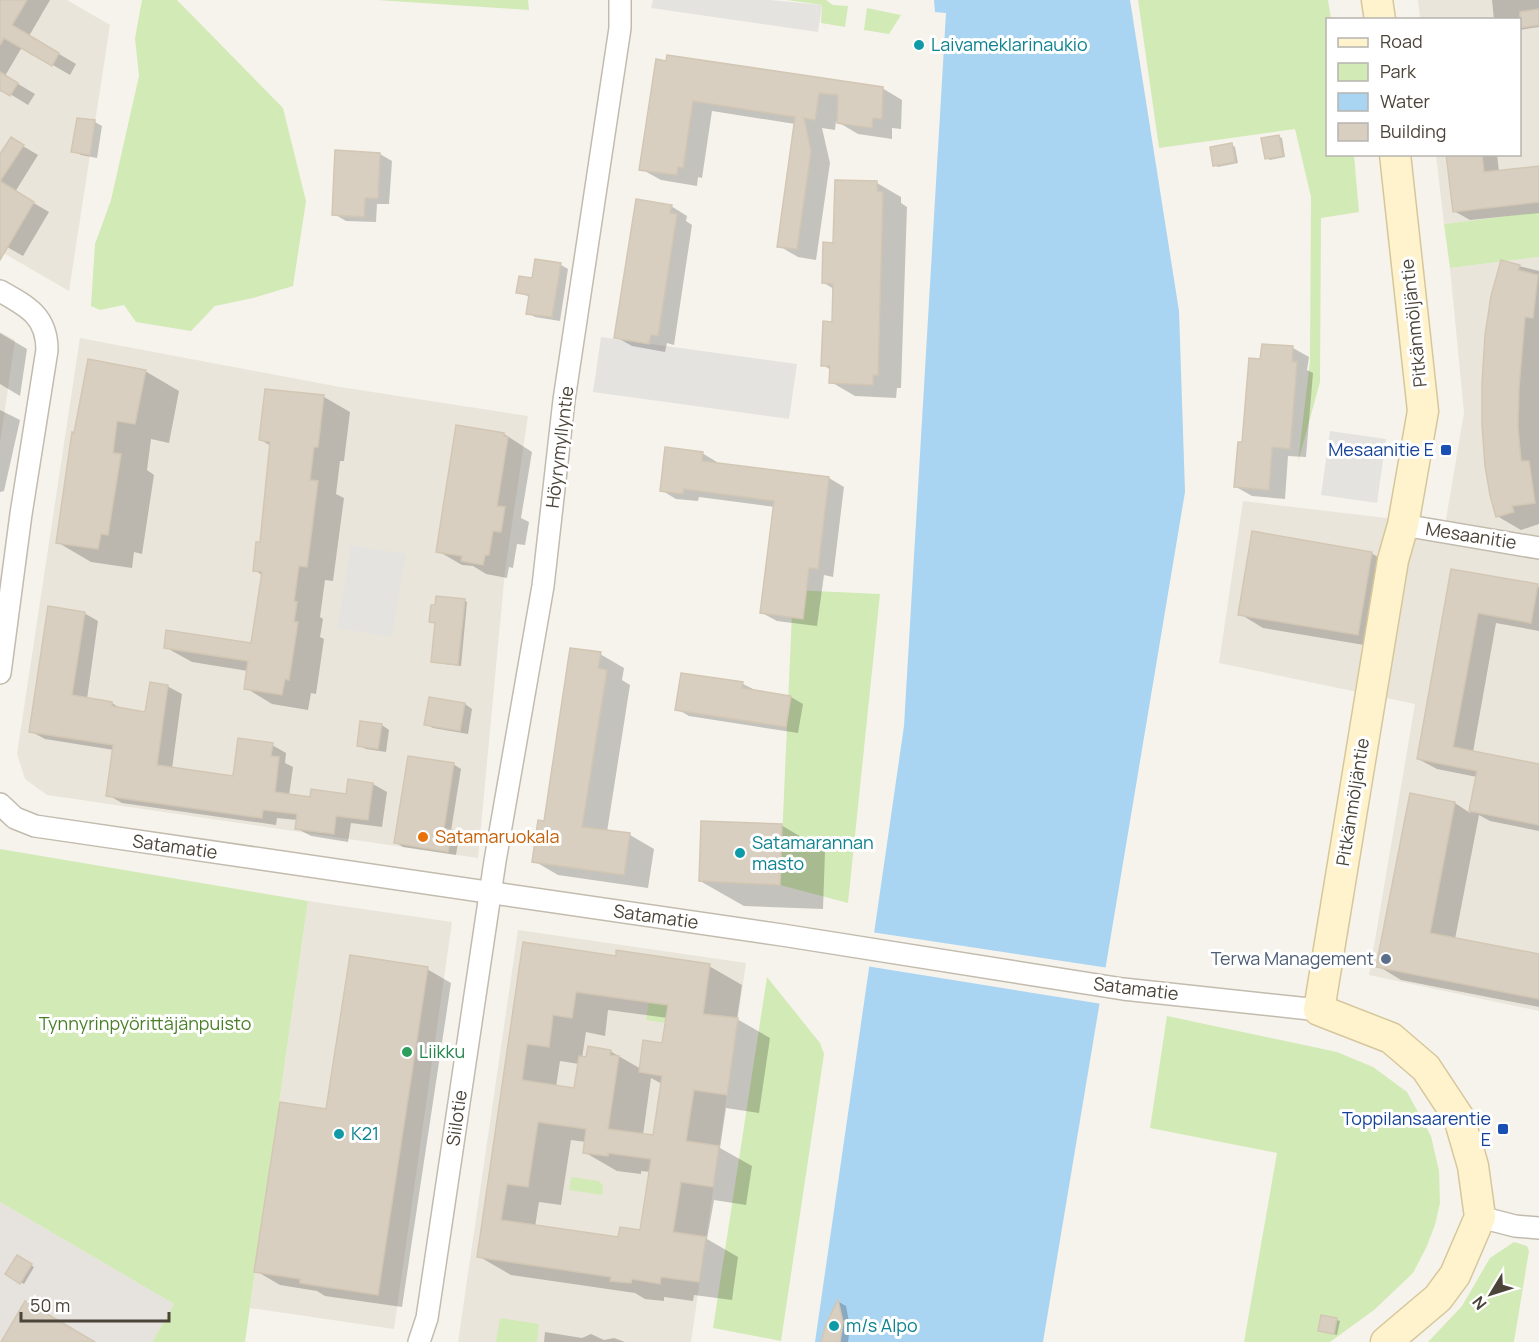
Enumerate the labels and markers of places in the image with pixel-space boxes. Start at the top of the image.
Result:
place label: Laivameklarinaukio [931,32,1088,56]
marker: Laivameklarinaukio [912,38,926,52]
place label: Mesaanitie E [1328,437,1434,461]
marker: Mesaanitie E [1439,443,1453,457]
place label: Satamaruokala [435,824,560,848]
marker: Satamaruokala [416,830,430,844]
place label: Satamarannan masto [752,830,874,875]
marker: Satamarannan masto [733,846,747,860]
place label: Terwa Management [1211,946,1374,970]
marker: Terwa Management [1379,952,1393,966]
place label: Liikku [419,1039,465,1063]
marker: Liikku [400,1045,414,1059]
place label: Toppilansaarentie E [1342,1106,1491,1151]
place label: K21 [351,1121,379,1145]
marker: Toppilansaarentie E [1496,1122,1510,1136]
marker: K21 [332,1127,346,1141]
place label: m/s Alpo [846,1313,918,1337]
marker: m/s Alpo [827,1319,841,1333]

